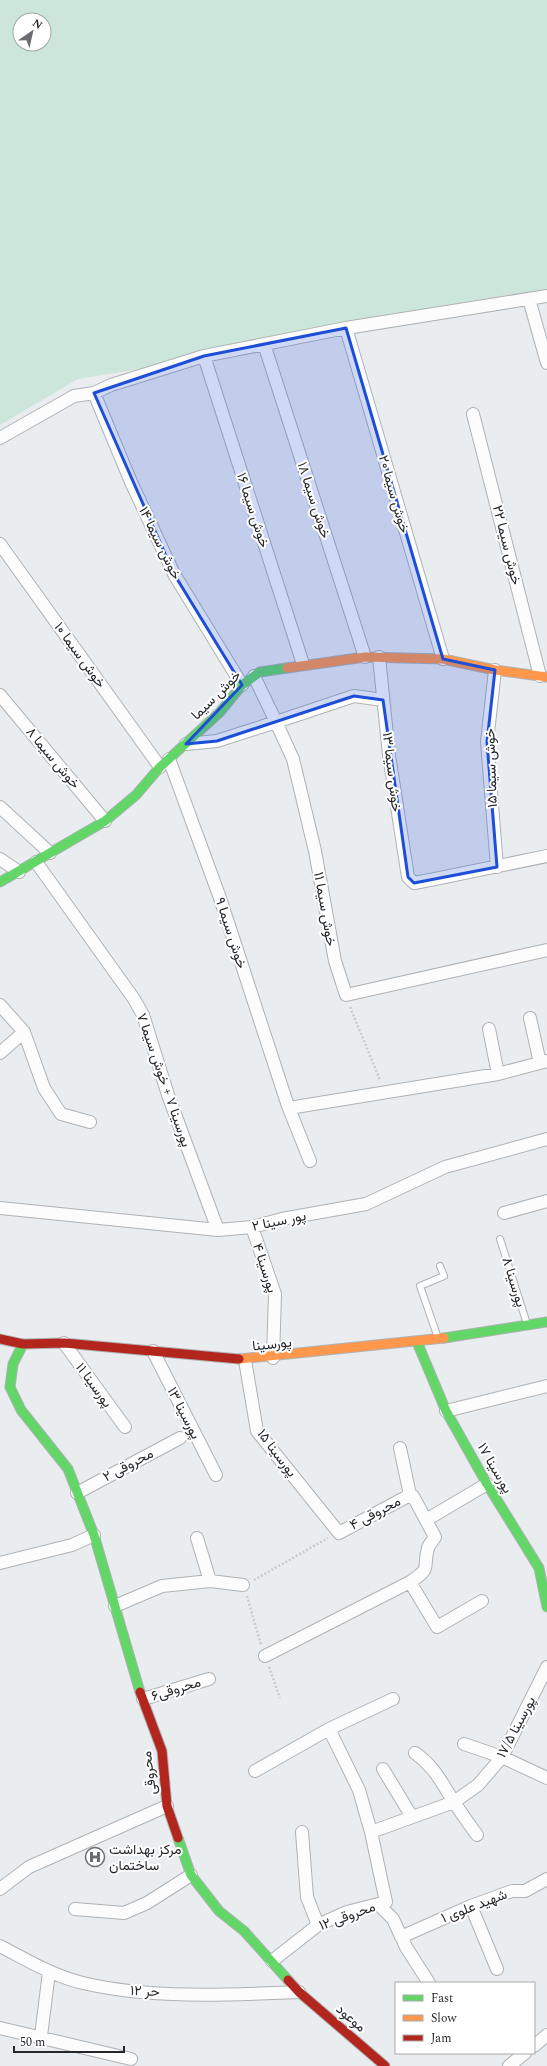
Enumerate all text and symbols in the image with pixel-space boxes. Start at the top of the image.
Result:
north arrow [12,12,52,52]
text: N [29,15,46,34]
street label: خوش سیما ۲۰ [373,453,415,535]
street label: خوش سیما ۱۸ [292,459,336,541]
street label: خوش سیما ۱۶ [231,470,275,550]
street label: خوش سیما ۱۴ [133,503,187,583]
street label: خوش سیما ۲۲ [487,503,527,587]
street label: خوش سیما ۱۰ [49,618,111,692]
street label: خوش سیما [186,665,246,725]
street label: خوش سیما ۸ [21,722,85,794]
street label: خوش سیما ۱۵ [479,728,503,808]
street label: خوش سیما ۱۳ [377,731,407,813]
street label: خوش سیما ۱۱ [308,870,342,948]
street label: خوش سیما ۹ [210,895,252,971]
street label: پورسینا ۷ + خوش سیما ۷ [131,1010,197,1150]
street label: پور سینا ۲ [250,1205,308,1237]
street label: پورسینا ۴ [247,1240,283,1296]
street label: پورسینا ۸ [496,1254,532,1310]
street label: پورسینا [251,1331,293,1357]
street label: پورسینا ۱۱ [70,1358,118,1412]
street label: پورسینا ۱۳ [162,1383,206,1443]
street label: پورسینا ۱۵ [252,1425,302,1481]
street label: پورسینا ۱۷ [472,1439,518,1497]
street label: محروقی ۲ [99,1443,157,1487]
street label: محروقی ۴ [346,1491,404,1535]
street label: محروقی۶ [149,1672,203,1706]
street label: پورسینا ۱۷/۵ [491,1692,541,1762]
street label: محروقی [136,1750,162,1796]
place label: مرکز بهداشت ساختمان [109,1839,182,1876]
hospital icon: مرکز بهداشت ساختمان [84,1846,106,1868]
street label: شهید علوی ۱ [438,1884,510,1928]
street label: محروقی ۱۲ [316,1896,378,1936]
street label: حر ۱۲ [130,1980,160,2002]
legend [395,1982,535,2054]
text: Fast [431,1989,453,2008]
street label: موعود [331,1999,371,2037]
text: Slow [431,2009,457,2028]
scale bar [14,2028,124,2054]
text: Jam [431,2029,452,2048]
text: 50 m [20,2033,45,2052]

